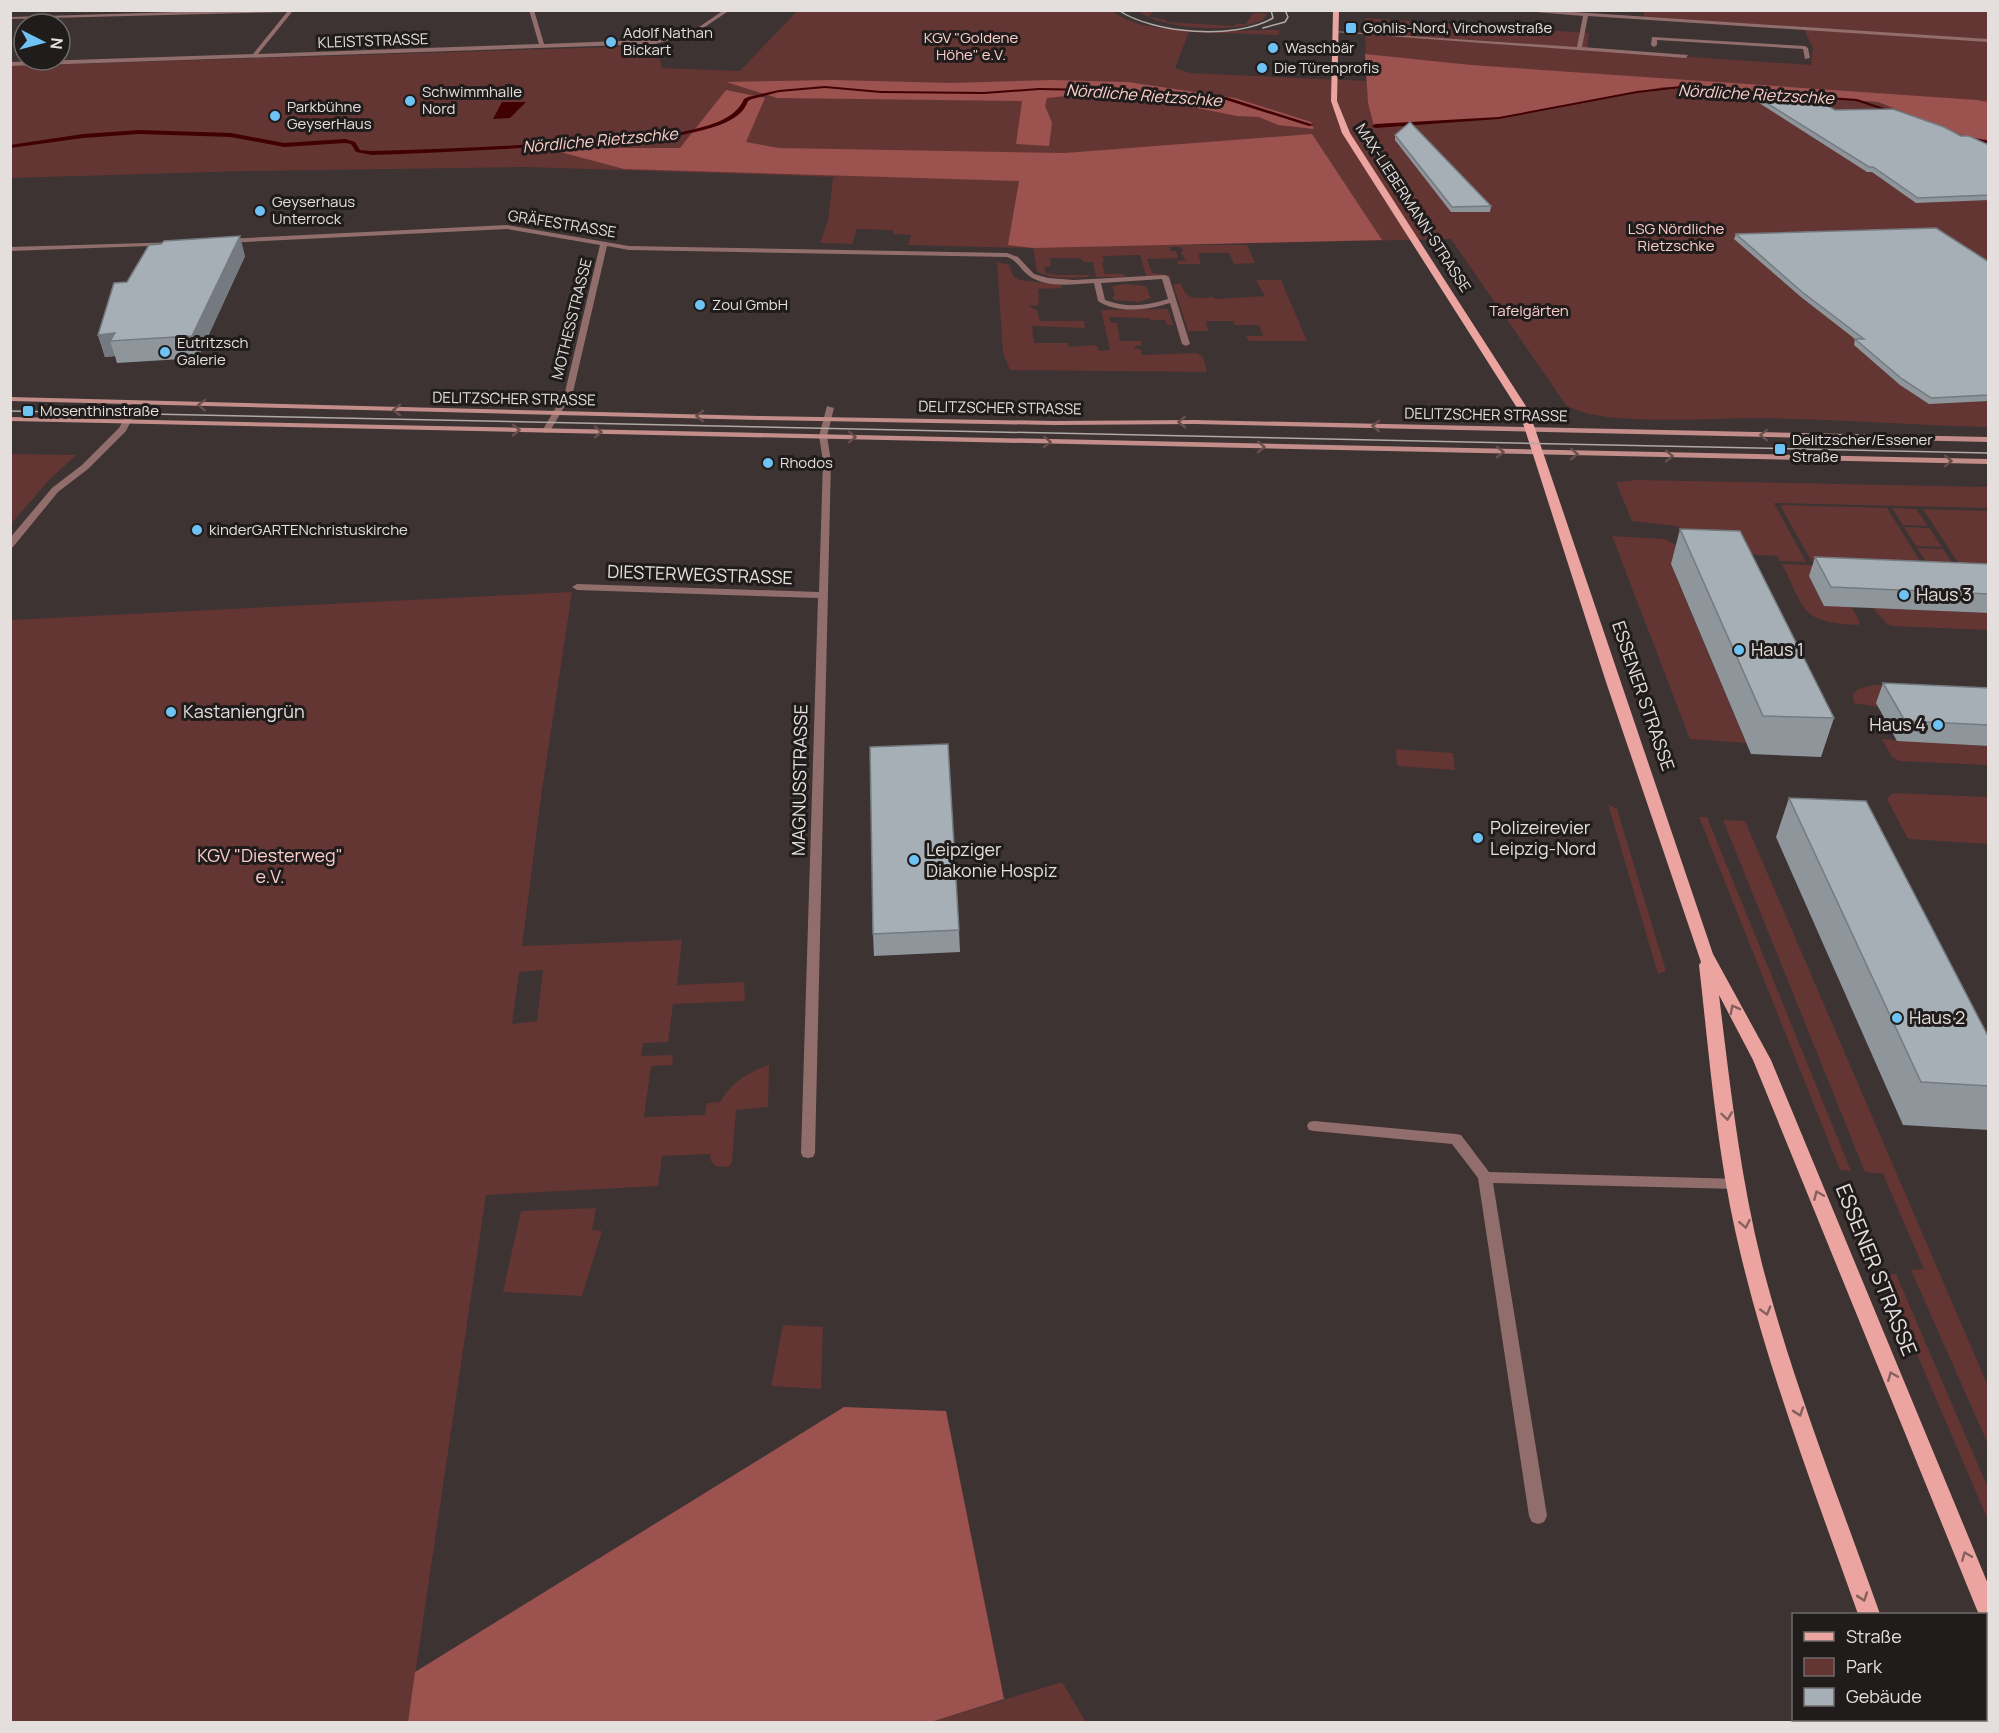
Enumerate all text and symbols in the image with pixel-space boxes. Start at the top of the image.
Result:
north arrow [12,12,72,72]
place label: Gohlis-Nord, Virchowstraße [1363,17,1553,38]
marker: Gohlis-Nord, Virchowstraße [1344,21,1358,35]
place label: Adolf Nathan Bickart [623,22,713,60]
park label: KGV "Goldene Höhe" e.V. [924,27,1018,65]
street label: KLEISTSTRASSE [317,28,429,53]
marker: Adolf Nathan Bickart [604,35,618,49]
text: N [45,37,68,50]
place label: Waschbär [1285,37,1355,58]
marker: Waschbär [1266,41,1280,55]
place label: Die Türenprofis [1274,57,1379,78]
marker: Die Türenprofis [1255,61,1269,75]
water label: Nördliche Rietzschke [1066,79,1224,112]
water label: Nördliche Rietzschke [1678,79,1836,109]
place label: Schwimmhalle Nord [422,81,522,119]
marker: Schwimmhalle Nord [403,94,417,108]
place label: Parkbühne GeyserHaus [287,96,372,134]
marker: Parkbühne GeyserHaus [268,109,282,123]
street label: MAX-LIEBERMANN-STRASSE [1351,119,1476,296]
water label: Nördliche Rietzschke [521,122,680,158]
place label: Geyserhaus Unterrock [272,191,355,229]
marker: Geyserhaus Unterrock [253,204,267,218]
street label: GRÄFESTRASSE [506,205,618,242]
park label: LSG Nördliche Rietzschke [1628,218,1725,256]
street label: MOTHESSTRASSE [546,256,597,382]
place label: Zoul GmbH [712,294,788,315]
marker: Zoul GmbH [693,298,707,312]
park label: Tafelgärten [1489,300,1569,321]
place label: Eutritzsch Galerie [177,332,249,370]
marker: Eutritzsch Galerie [158,345,172,359]
street label: DELITZSCHER STRASSE [432,387,596,410]
street label: DELITZSCHER STRASSE [918,396,1082,419]
one-way arrow [197,398,206,411]
place label: Mosenthinstraße [40,400,159,421]
one-way arrow [392,403,401,416]
street label: DELITZSCHER STRASSE [1404,403,1568,426]
marker: Mosenthinstraße [21,404,35,418]
one-way arrow [696,410,705,422]
one-way arrow [1177,416,1186,429]
one-way arrow [1372,420,1381,432]
one-way arrow [511,424,520,437]
one-way arrow [593,426,602,438]
one-way arrow [1759,429,1768,441]
place label: Delitzscher/Essener Straße [1792,429,1933,467]
one-way arrow [847,431,856,443]
one-way arrow [1042,436,1051,449]
one-way arrow [1256,441,1265,453]
marker: Delitzscher/Essener Straße [1773,442,1787,456]
one-way arrow [1495,446,1504,458]
one-way arrow [1569,447,1578,460]
one-way arrow [1665,449,1674,462]
place label: Rhodos [780,452,833,473]
one-way arrow [1943,455,1952,467]
marker: Rhodos [761,456,775,470]
place label: kinderGARTENchristuskirche [209,519,408,540]
marker: kinderGARTENchristuskirche [190,523,204,537]
street label: DIESTERWEGSTRASSE [607,559,793,589]
place label: Haus 3 [1916,582,1972,606]
marker: Haus 3 [1897,588,1911,602]
street label: ESSENER STRASSE [1607,618,1681,774]
place label: Haus 1 [1751,637,1804,661]
marker: Haus 1 [1732,643,1746,657]
place label: Kastaniengrün [183,699,305,723]
street label: MAGNUSSTRASSE [786,704,812,856]
marker: Kastaniengrün [164,705,178,719]
place label: Haus 4 [1869,712,1926,736]
marker: Haus 4 [1931,718,1945,732]
place label: Polizeirevier Leipzig-Nord [1490,815,1596,860]
marker: Polizeirevier Leipzig-Nord [1471,831,1485,845]
place label: Leipziger Diakonie Hospiz [926,837,1057,882]
park label: KGV "Diesterweg" e.V. [197,843,343,888]
marker: Leipziger Diakonie Hospiz [907,853,921,867]
one-way arrow [1730,1005,1741,1015]
place label: Haus 2 [1909,1005,1965,1029]
marker: Haus 2 [1890,1011,1904,1025]
one-way arrow [1720,1111,1732,1120]
street label: ESSENER STRASSE [1830,1179,1924,1360]
one-way arrow [1813,1191,1825,1202]
one-way arrow [1738,1219,1751,1229]
one-way arrow [1759,1305,1771,1316]
one-way arrow [1887,1371,1899,1382]
one-way arrow [1791,1407,1804,1417]
one-way arrow [1961,1551,1973,1562]
one-way arrow [1855,1591,1868,1602]
legend [1792,1613,1987,1721]
text: Straße [1846,1624,1902,1648]
text: Park [1846,1654,1883,1678]
text: Gebäude [1846,1684,1922,1708]

